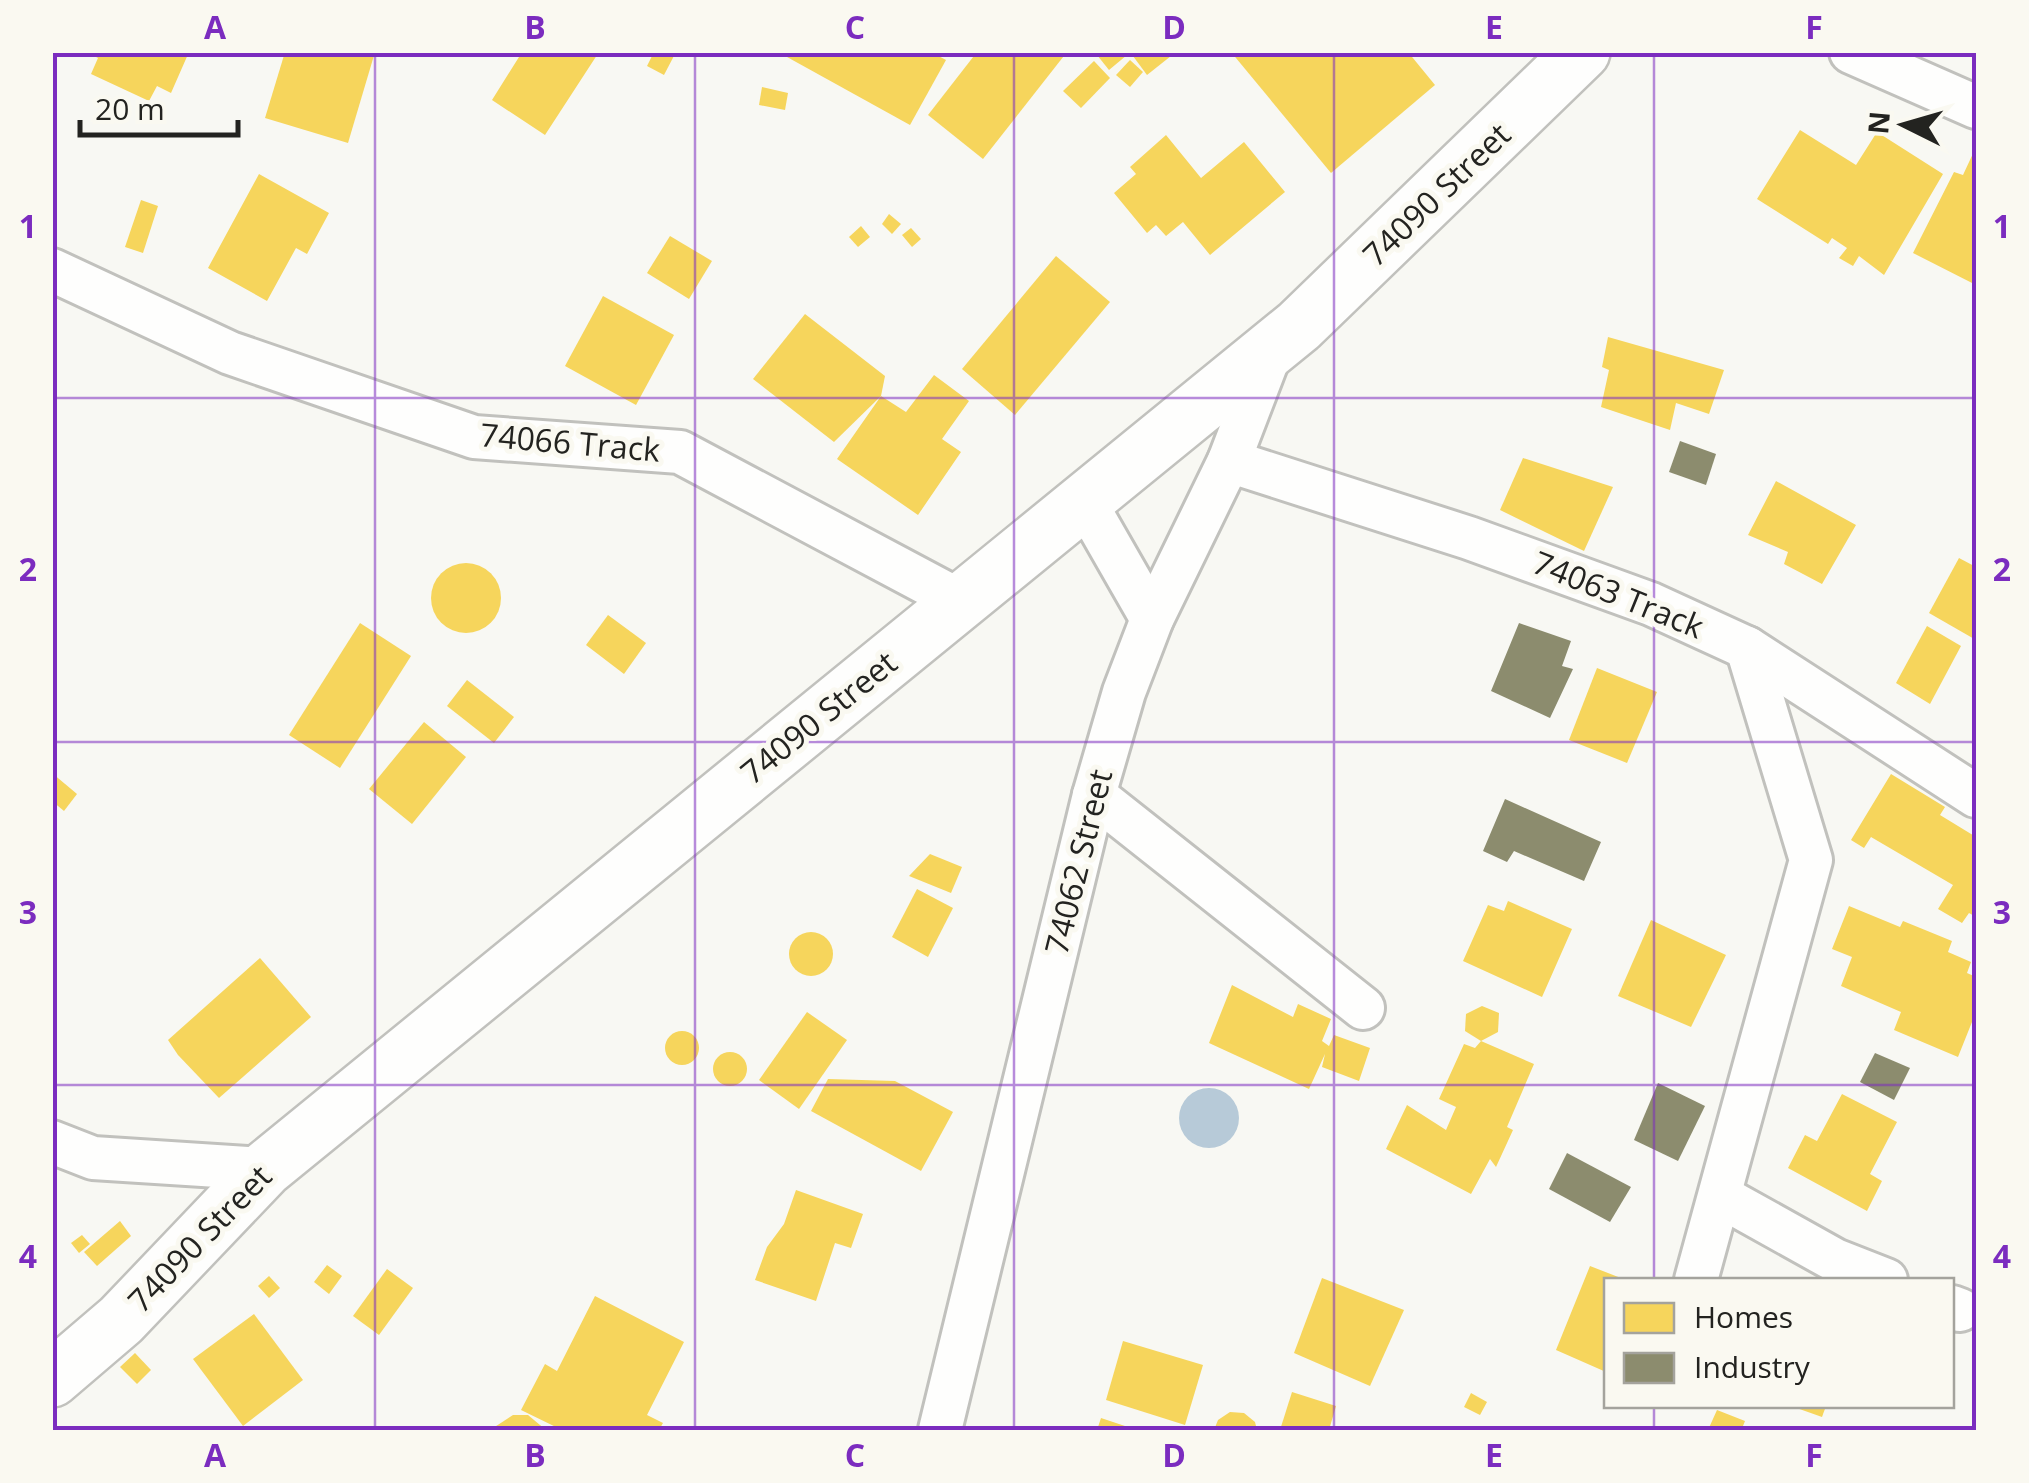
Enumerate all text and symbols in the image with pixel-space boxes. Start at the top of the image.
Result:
text: A [204,5,227,48]
text: B [524,5,546,48]
text: C [845,5,865,48]
text: D [1162,5,1186,48]
text: E [1485,5,1503,48]
text: F [1805,5,1823,48]
scale bar [80,75,238,137]
north arrow [1854,75,1954,175]
text: 20 m [95,88,165,129]
text: N [1858,110,1898,136]
street label: 74090 Street [1353,113,1519,275]
text: 1 [19,204,37,247]
text: 1 [1993,204,2011,247]
street label: 74066 Track [478,412,662,471]
street label: 74063 Track [1527,540,1710,647]
text: 2 [19,547,37,590]
text: 2 [1993,547,2011,590]
street label: 74090 Street [731,641,905,793]
street label: 74062 Street [1034,765,1121,959]
text: 3 [19,890,37,933]
text: 3 [1993,890,2011,933]
street label: 74090 Street [118,1155,280,1321]
text: 4 [19,1234,37,1277]
text: 4 [1993,1234,2011,1277]
legend [1604,1278,1954,1408]
text: Homes [1694,1296,1793,1337]
text: Industry [1694,1346,1811,1387]
text: A [204,1433,227,1476]
text: B [524,1433,546,1476]
text: C [845,1433,865,1476]
text: D [1162,1433,1186,1476]
text: E [1485,1433,1503,1476]
text: F [1805,1433,1823,1476]

